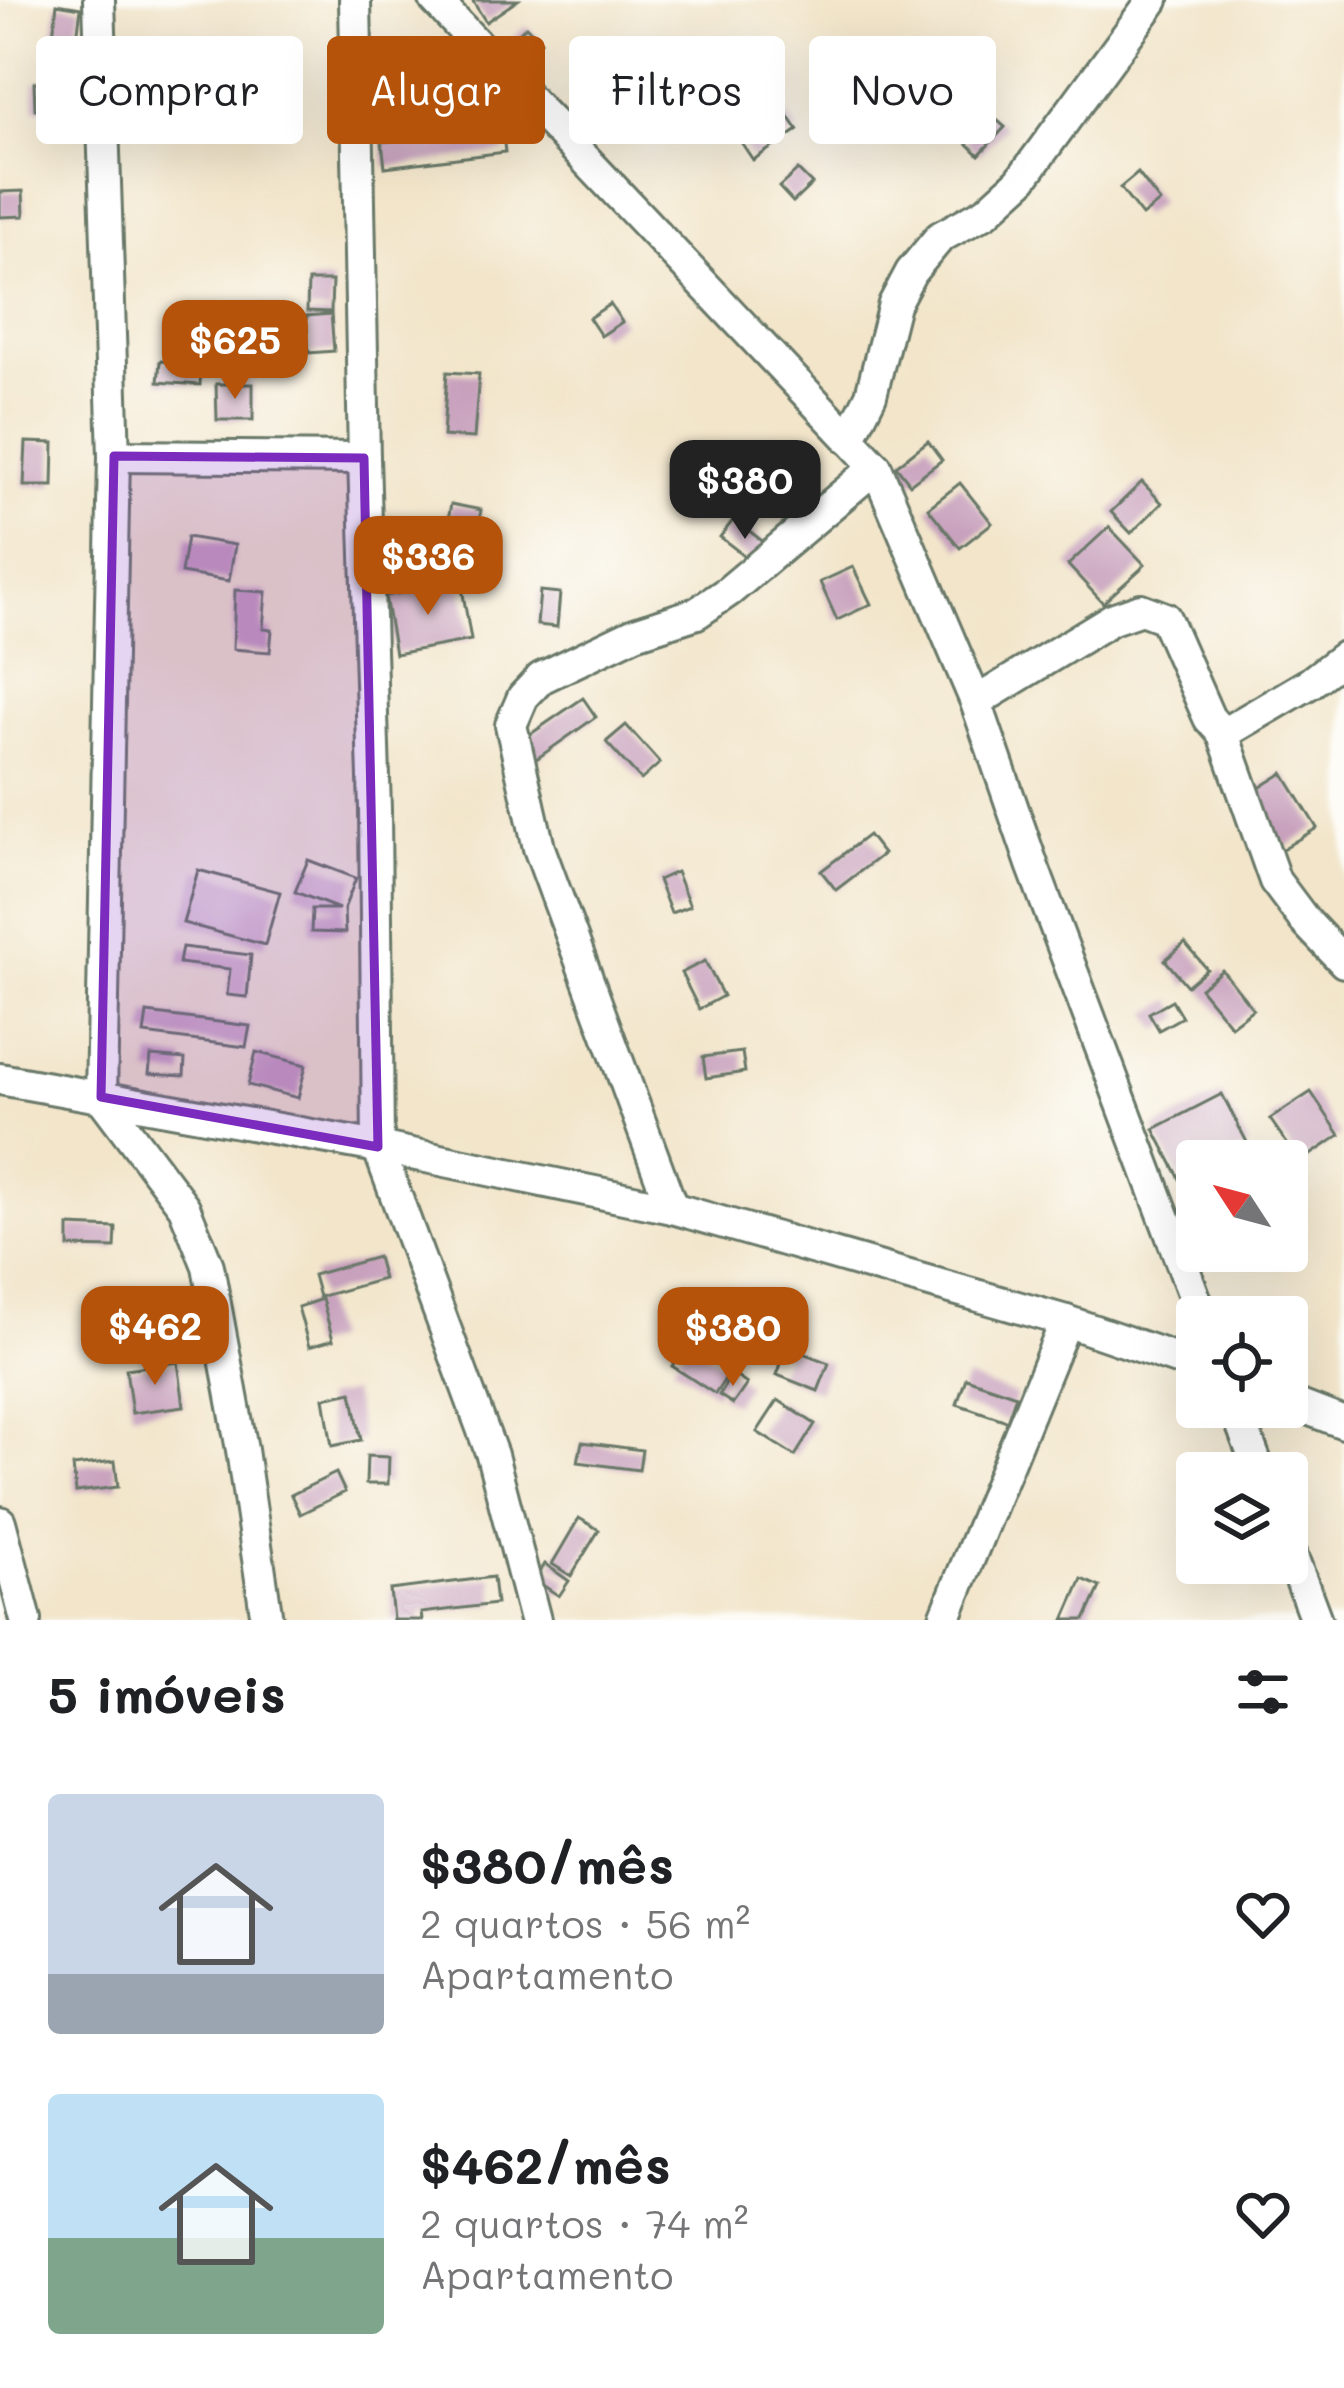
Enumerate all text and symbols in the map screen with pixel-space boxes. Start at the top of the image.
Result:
chip: Comprar [36,36,303,144]
chip: Alugar [327,36,545,144]
chip: Filtros [569,36,785,144]
chip: Novo [809,36,996,144]
pin: $625 [164,300,306,402]
text: $625 [189,313,281,364]
pin: $380 [674,440,816,542]
text: $380 [697,453,793,504]
pin: $336 [357,516,499,618]
text: $336 [381,529,475,580]
north arrow [1176,1140,1308,1272]
map controls [1176,1140,1308,1584]
pin: $462 [84,1286,226,1388]
pin: $380 [662,1287,804,1389]
button: locate [1176,1296,1308,1428]
text: $462 [108,1299,202,1350]
text: $380 [685,1300,781,1351]
button: layers [1176,1452,1308,1584]
text: 5 imóveis [48,1659,286,1726]
icon: filters [1230,1659,1296,1725]
text: $380/mês [420,1830,674,1897]
icon: home [144,1842,288,1986]
icon: heart [1230,1881,1296,1947]
text: 2 quartos · 56 m² [420,1897,750,1948]
text: Apartamento [420,1948,674,1999]
text: $462/mês [420,2130,671,2197]
icon: home [144,2142,288,2286]
icon: heart [1230,2181,1296,2247]
text: 2 quartos · 74 m² [420,2197,749,2248]
text: Apartamento [420,2248,674,2299]

